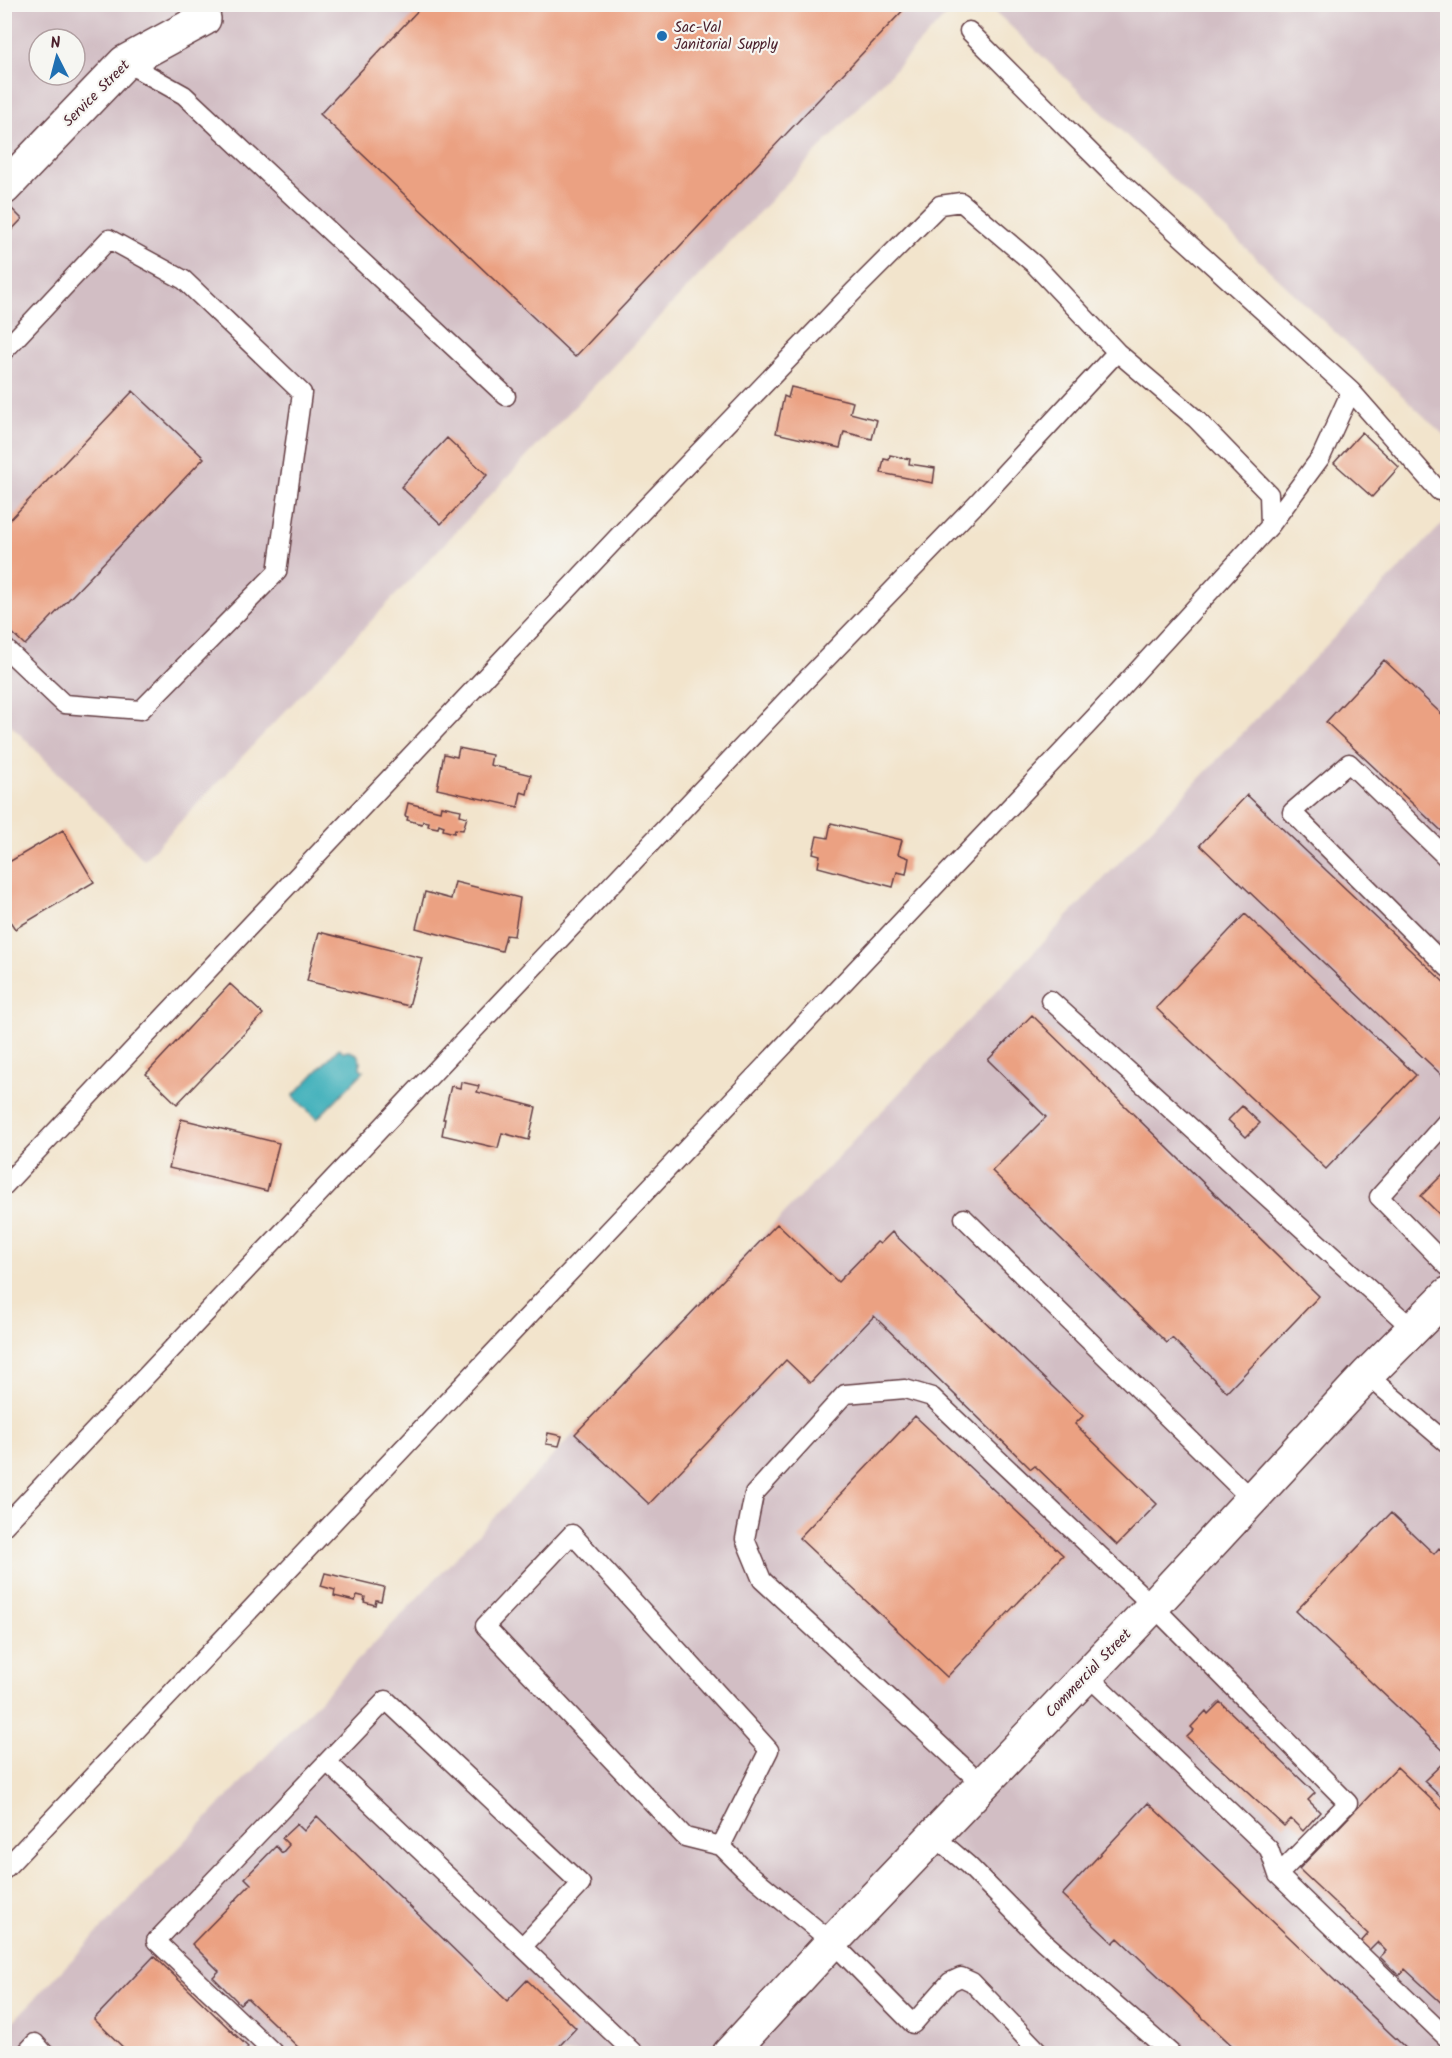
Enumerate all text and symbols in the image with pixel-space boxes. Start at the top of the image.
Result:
place label: Sac-Val Janitorial Supply [674,16,779,57]
north arrow [27,27,87,87]
marker: Sac-Val Janitorial Supply [655,29,669,43]
text: N [49,31,62,57]
street label: Service Street [57,54,136,133]
street label: Commercial Street [1040,1623,1138,1724]

